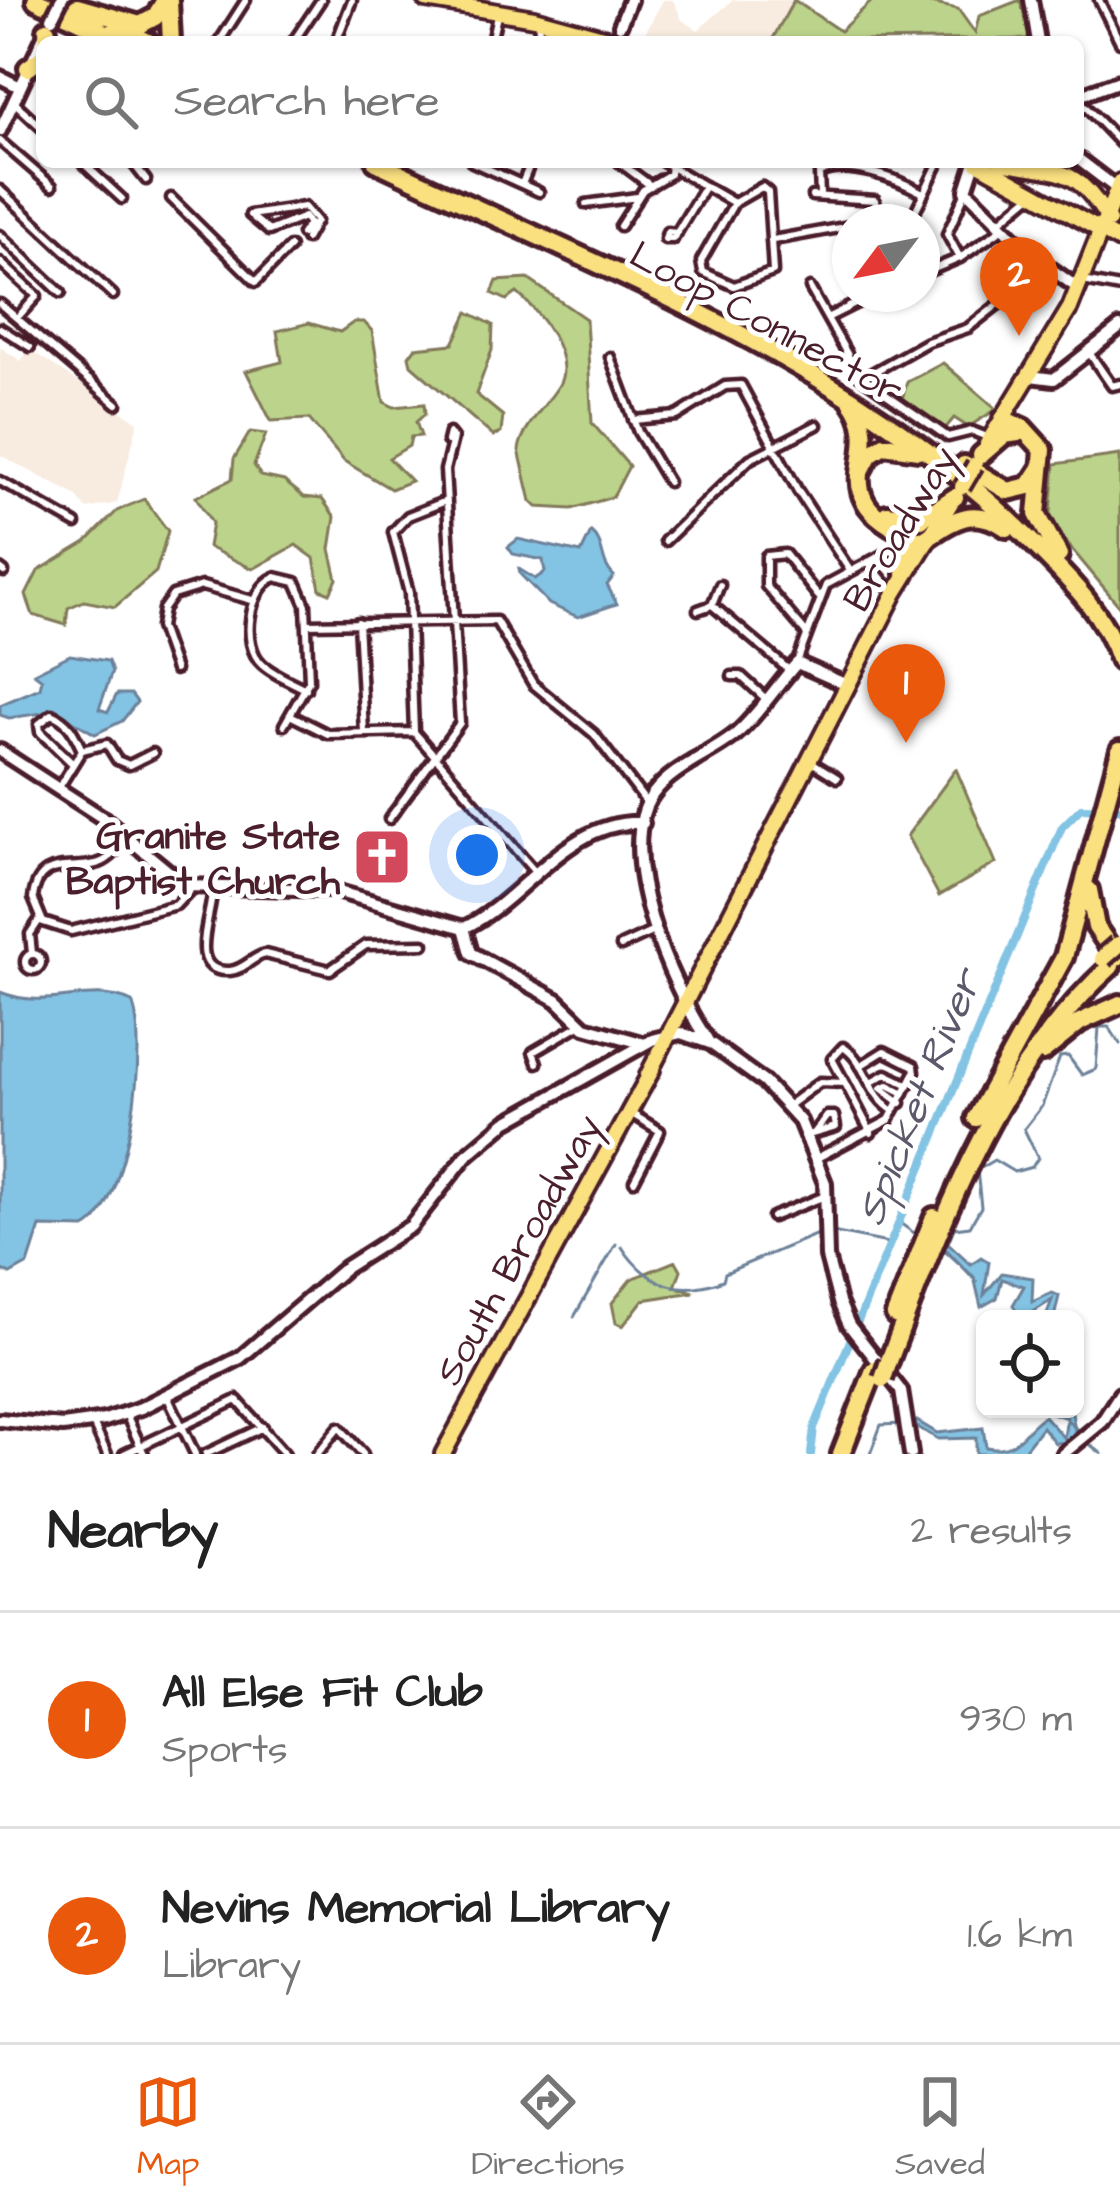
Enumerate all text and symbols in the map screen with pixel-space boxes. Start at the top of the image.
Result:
search box [36,36,1084,168]
icon: search [78,69,144,135]
text: Search here [174,71,440,133]
north arrow [832,204,940,312]
street label: Loop Connector [620,229,911,418]
pin: 2 [980,237,1058,336]
street label: Broadway [831,437,973,623]
pin: 1 [867,644,945,743]
place label: Granite State Baptist Church [66,811,341,910]
your location [447,825,507,885]
church icon: Granite State Baptist Church [351,826,413,888]
water label: Spicket River [842,959,999,1234]
street label: South Broadway [423,1106,617,1396]
map controls [976,1310,1084,1418]
button: locate [976,1310,1084,1418]
text: Nearby [48,1497,218,1568]
text: 2 results [911,1505,1072,1559]
text: All Else Fit Club [162,1662,483,1724]
text: 1 [85,1693,90,1747]
text: 930 m [959,1693,1072,1747]
text: Sports [162,1724,288,1778]
text: Nevins Memorial Library [162,1878,670,1940]
text: 2 [76,1909,98,1963]
text: 1.6 km [967,1909,1072,1963]
text: Library [162,1940,301,1994]
tab: Map [135,2069,201,2187]
tab: Directions [471,2069,625,2187]
tab: Saved [895,2069,985,2187]

